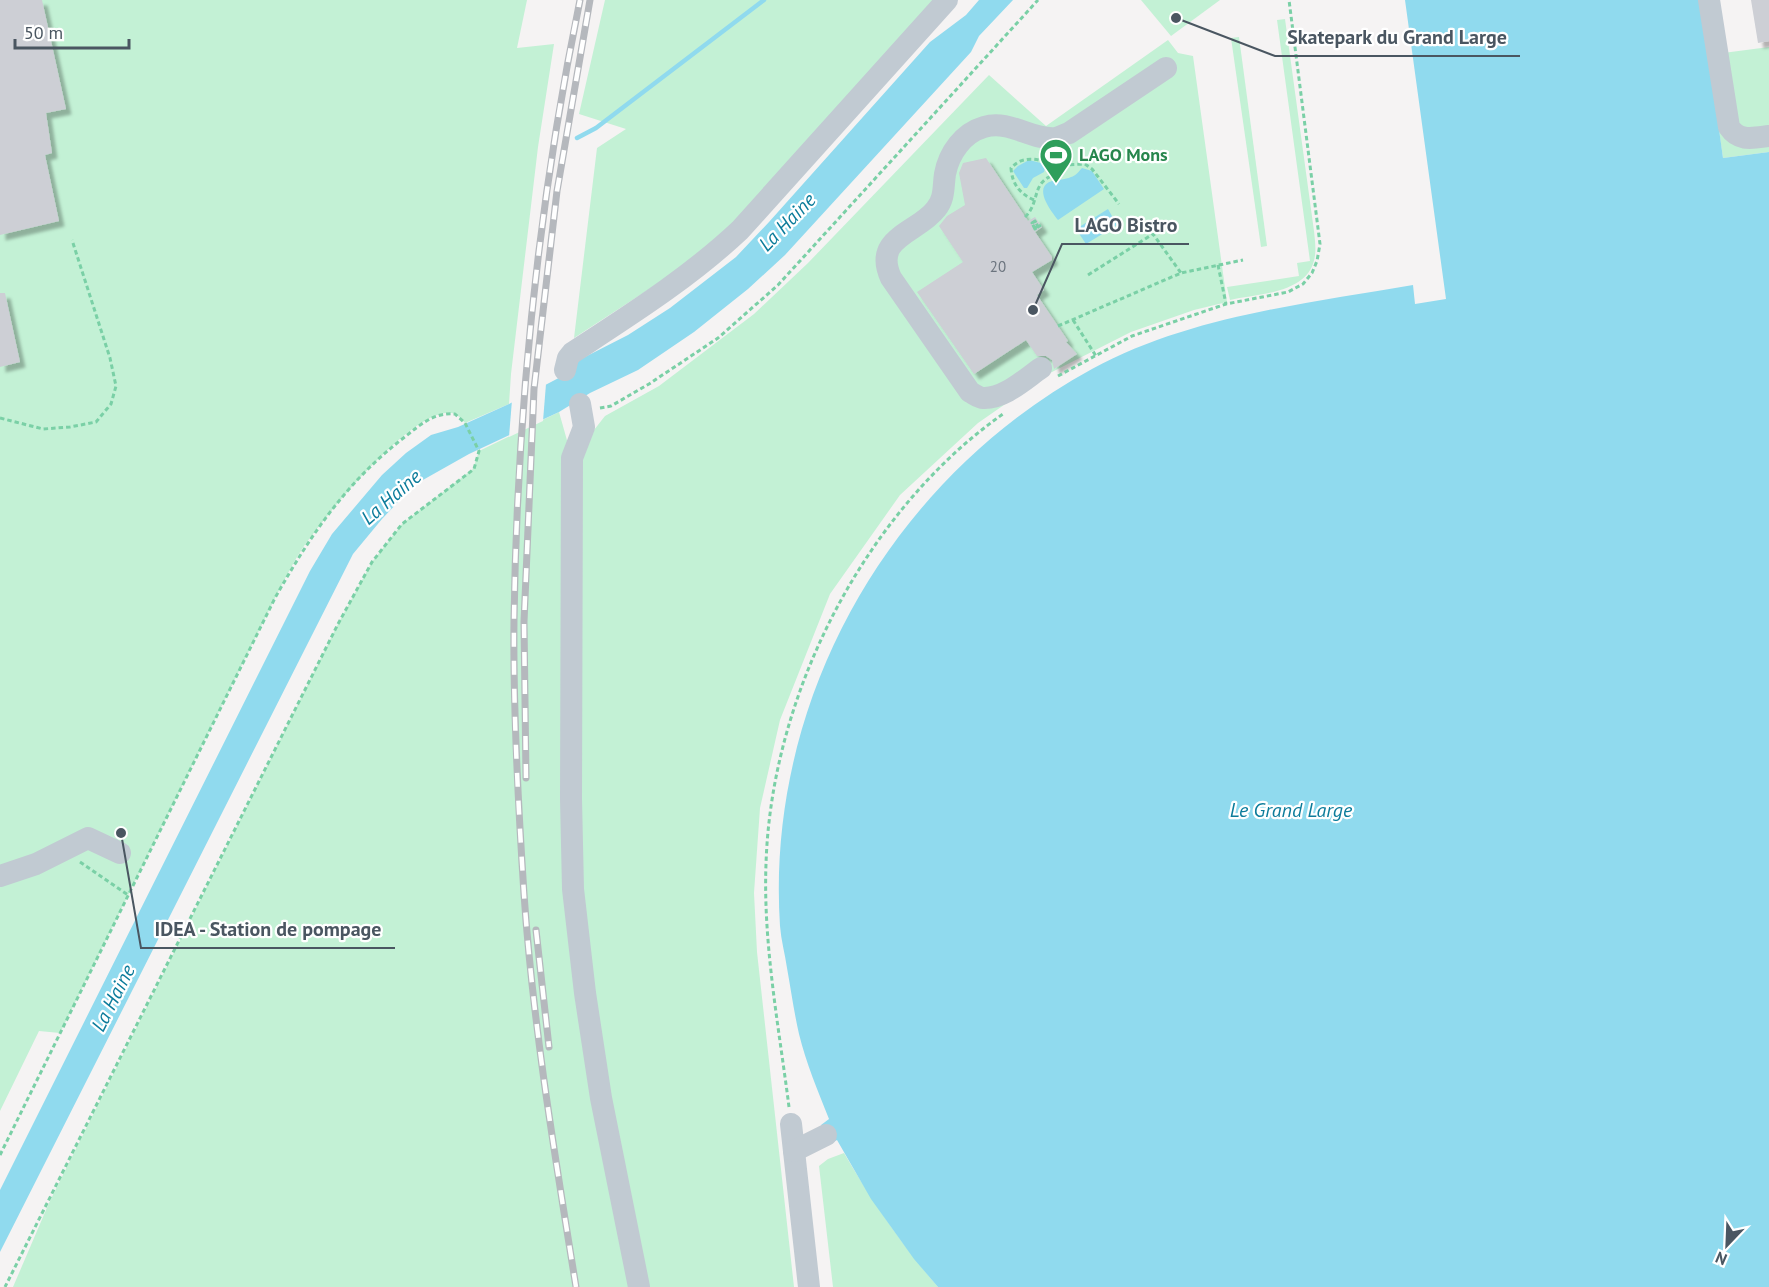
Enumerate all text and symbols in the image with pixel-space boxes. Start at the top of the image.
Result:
scale bar [15,12,129,50]
callout: Skatepark du Grand Large [1275,18,1520,56]
text: 50 m [24,21,63,44]
text: Skatepark du Grand Large [1287,24,1507,50]
sports icon: LAGO Mons [1038,137,1074,184]
place label: LAGO Mons [1079,143,1168,166]
water label: La Haine [753,187,822,257]
callout: LAGO Bistro [1062,206,1189,244]
text: LAGO Bistro [1075,212,1178,238]
house number: 20 [990,257,1006,276]
water label: La Haine [355,463,427,530]
water label: Le Grand Large [1230,797,1353,823]
callout: IDEA - Station de pompage [141,910,395,948]
text: IDEA - Station de pompage [155,916,381,942]
water label: La Haine [85,960,141,1036]
north arrow [1697,1215,1757,1275]
text: N [1712,1248,1730,1270]

